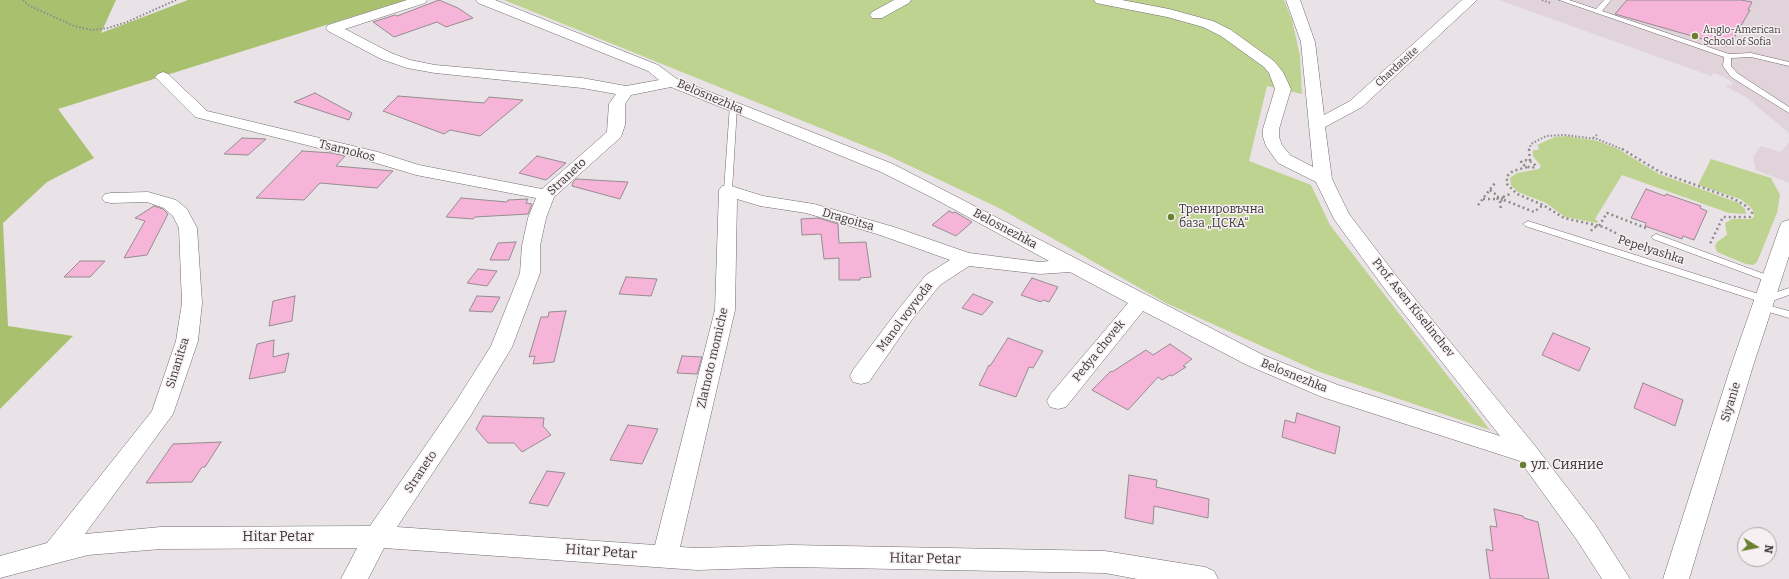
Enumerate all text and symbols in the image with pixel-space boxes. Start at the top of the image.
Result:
place label: Anglo-American School of Sofia [1703,24,1781,48]
marker: Anglo-American School of Sofia [1690,31,1700,41]
street label: Chardatsite [1373,45,1421,89]
street label: Belosnezhka [675,77,745,117]
street label: Tsarnokos [317,137,377,165]
street label: Straneto [544,155,590,199]
place label: Тренировъчна база „ЦСКА“ [1179,203,1264,231]
street label: Dragoitsa [820,206,876,234]
street label: Belosnezhka [970,206,1040,252]
marker: Тренировъчна база „ЦСКА“ [1166,212,1176,222]
street label: Pepelyashka [1616,232,1686,268]
street label: Prof. Asen Kiselinchev [1369,256,1457,360]
street label: Manol voyvoda [874,279,936,355]
street label: Zlatnoto momiche [694,306,732,410]
street label: Pedya chovek [1070,317,1128,385]
street label: Sinanitsa [163,336,193,390]
street label: Belosnezhka [1259,356,1329,396]
street label: Siyanie [1718,380,1744,424]
street label: Straneto [402,448,440,496]
place label: ул. Сияние [1531,457,1604,473]
marker: ул. Сияние [1518,460,1528,470]
north arrow [1737,527,1777,567]
street label: Hitar Petar [242,529,314,545]
street label: Hitar Petar [565,541,637,563]
text: N [1761,544,1775,554]
street label: Hitar Petar [889,550,961,568]

